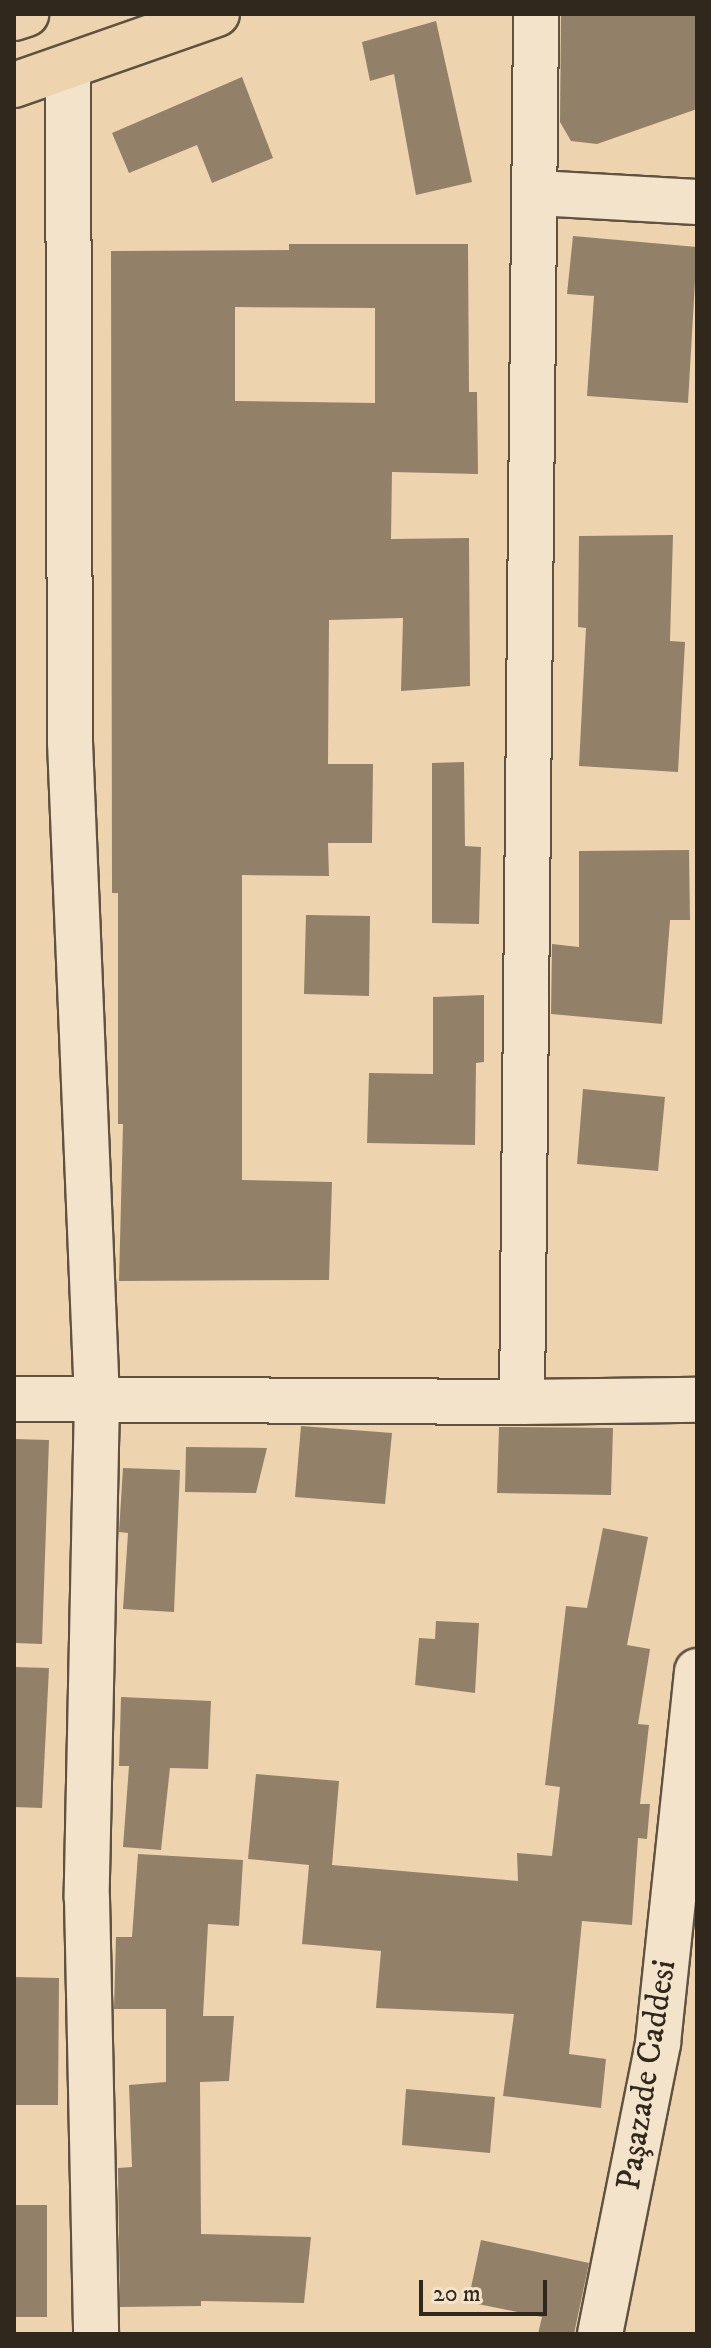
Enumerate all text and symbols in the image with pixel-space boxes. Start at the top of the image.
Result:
street label: Paşazade Caddesi [609,1957,685,2193]
scale bar [423,2264,551,2314]
text: 20 m [433,2279,481,2309]

